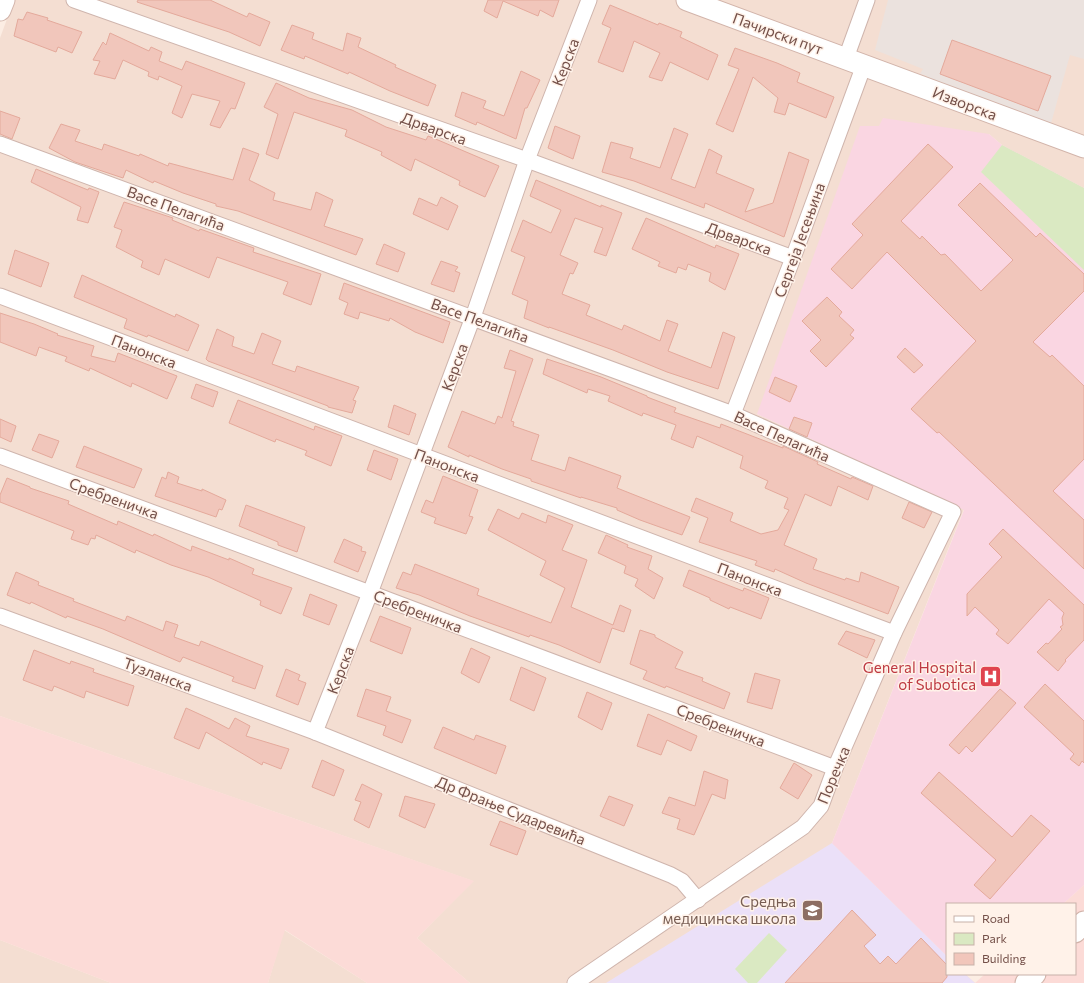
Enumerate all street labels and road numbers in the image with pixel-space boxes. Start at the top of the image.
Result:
street label: Пачирски пут [730,8,826,58]
street label: Керска [548,36,582,88]
street label: Изворска [930,83,1000,123]
street label: Дрварска [399,108,469,148]
street label: Сергеја Јесењина [770,180,828,300]
street label: Васе Пелагића [125,182,227,234]
street label: Дрварска [704,218,774,258]
street label: Васе Пелагића [429,294,531,346]
street label: Панонска [109,330,179,372]
street label: Керска [437,341,471,393]
street label: Васе Пелагића [731,407,833,465]
street label: Панонска [412,444,482,486]
street label: Сребреничка [67,474,161,522]
street label: Панонска [715,558,785,600]
street label: Сребреничка [371,586,465,636]
street label: Керска [323,644,357,696]
street label: Тузланска [121,653,195,695]
street label: Сребреничка [674,700,768,750]
street label: Поречка [813,744,853,806]
street label: Др Фрање Сударевића [434,772,588,848]

